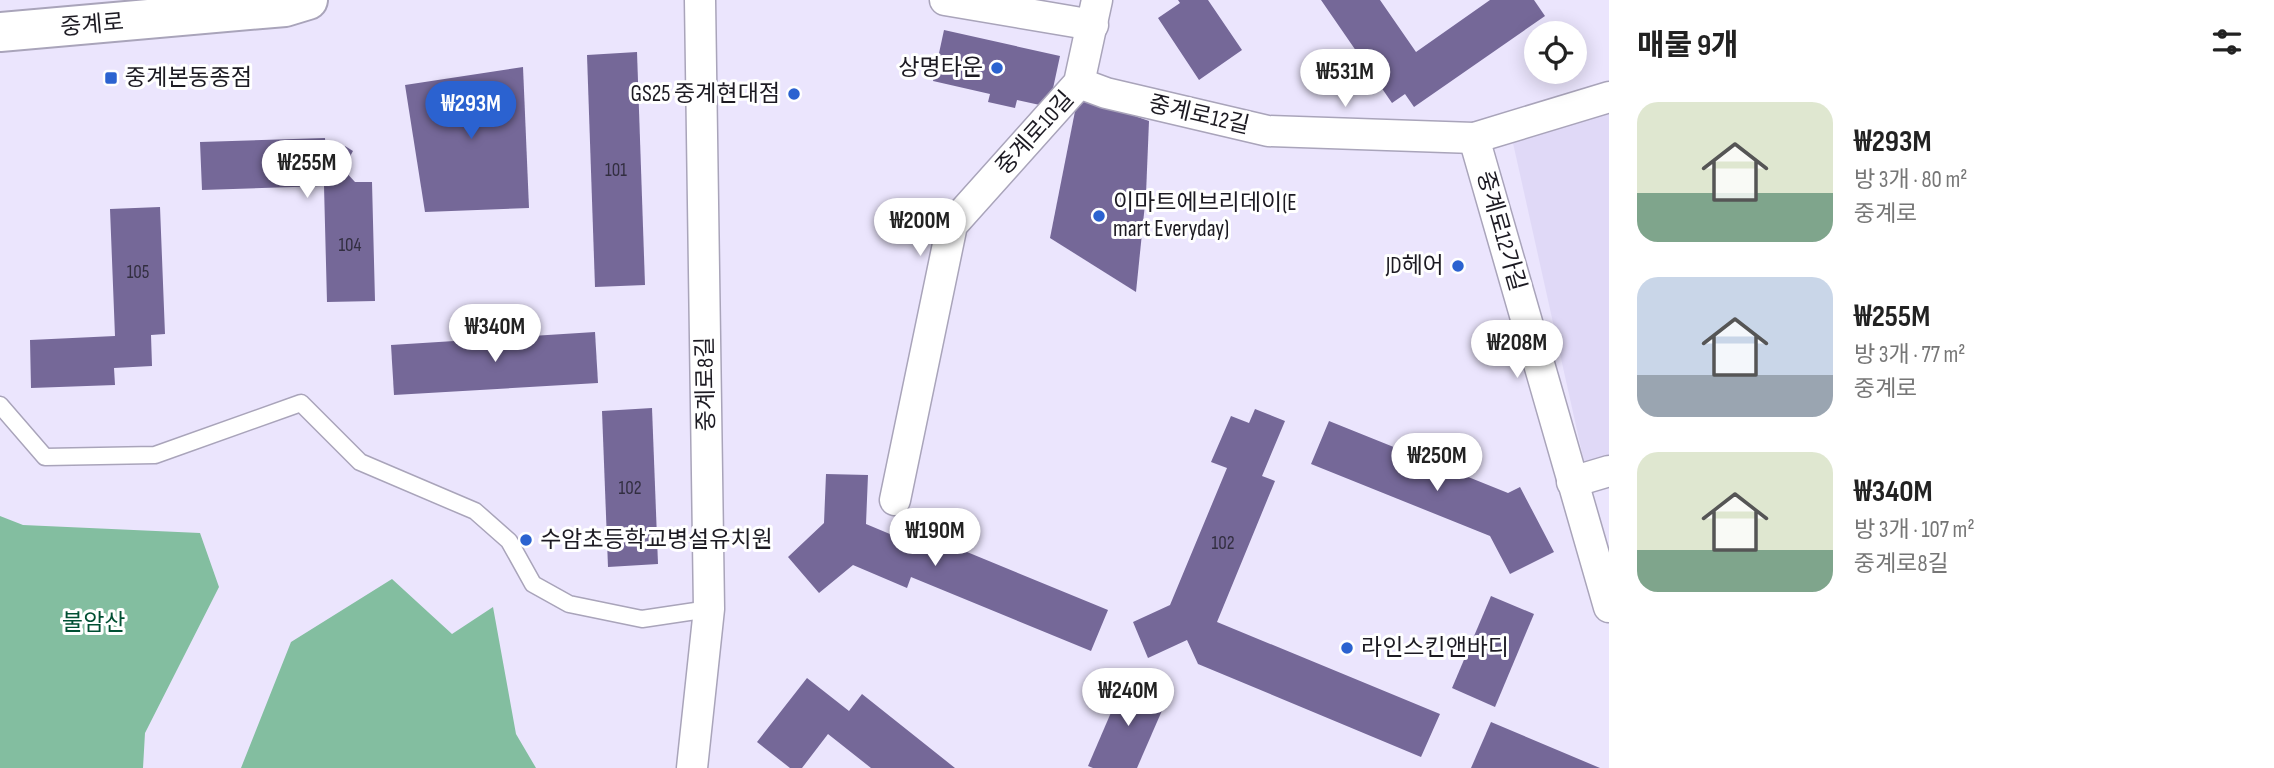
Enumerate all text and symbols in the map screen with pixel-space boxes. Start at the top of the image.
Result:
street label: 중계로 [59,8,125,42]
map controls [1524,21,1587,84]
button: locate [1524,21,1587,84]
icon: filters [2208,23,2246,61]
text: 매물 9개 [1637,28,1739,64]
pin: ₩531M [1296,50,1394,109]
place label: 상명타운 [898,54,983,82]
text: ₩531M [1316,58,1374,86]
marker: 상명타운 [989,60,1005,76]
place label: 중계본동종점 [125,64,252,92]
marker: 중계본동종점 [103,70,119,86]
place label: GS25 중계현대점 [631,80,780,108]
pin: ₩293M [422,82,520,141]
street label: 중계로10길 [990,85,1080,181]
marker: GS25 중계현대점 [786,86,802,102]
text: ₩293M [441,90,501,118]
street label: 중계로12길 [1146,90,1252,140]
text: ₩293M [1854,124,1931,160]
icon: home [1693,130,1777,214]
pin: ₩255M [258,140,356,200]
text: ₩255M [278,149,336,177]
house number: 101 [605,159,627,182]
text: 방 3개 · 80 m² [1854,166,1967,194]
street label: 중계로12가길 [1471,168,1531,294]
place label: 이마트에브리데이(E mart Everyday) [1113,189,1297,243]
pin: ₩200M [871,198,969,258]
text: 중계로 [1854,200,1917,228]
text: ₩200M [890,207,950,235]
marker: 이마트에브리데이(E mart Everyday) [1091,208,1107,224]
house number: 104 [338,234,362,257]
place label: JD헤어 [1385,252,1444,280]
marker: JD헤어 [1450,258,1466,274]
house number: 105 [127,261,149,284]
text: ₩255M [1854,299,1930,335]
pin: ₩340M [446,304,544,364]
icon: home [1693,305,1777,389]
text: ₩340M [465,313,525,341]
pin: ₩208M [1468,320,1566,380]
text: ₩208M [1487,329,1547,357]
street label: 중계로8길 [691,336,721,432]
text: 방 3개 · 77 m² [1854,341,1966,369]
text: 중계로 [1854,375,1917,403]
pin: ₩250M [1388,434,1486,493]
text: ₩250M [1407,442,1467,470]
text: ₩340M [1854,474,1932,510]
house number: 102 [619,477,641,500]
icon: home [1693,480,1777,564]
pin: ₩190M [886,508,984,568]
text: 방 3개 · 107 m² [1854,516,1975,544]
text: ₩190M [906,517,964,545]
place label: 수암초등학교병설유치원 [540,526,773,554]
marker: 수암초등학교병설유치원 [518,532,534,548]
house number: 102 [1212,532,1234,555]
text: 중계로8길 [1854,550,1949,578]
park label: 불암산 [62,609,126,637]
place label: 라인스킨앤바디 [1361,634,1509,662]
marker: 라인스킨앤바디 [1339,640,1355,656]
pin: ₩240M [1079,668,1177,728]
text: ₩240M [1098,677,1158,705]

